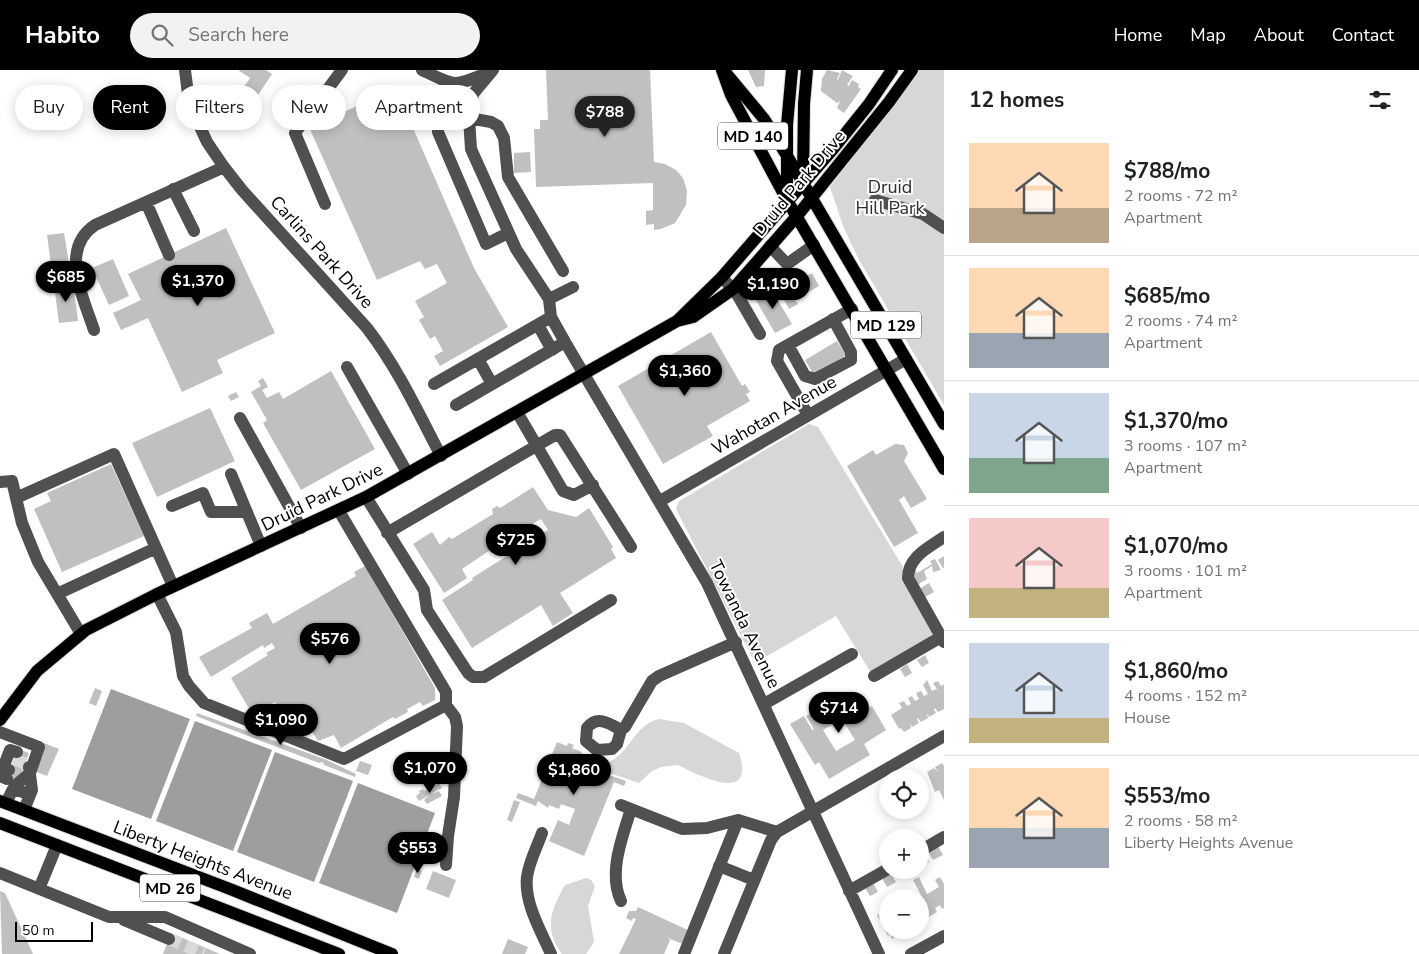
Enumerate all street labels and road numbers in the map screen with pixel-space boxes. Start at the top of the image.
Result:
road number: MD 140 [718,122,788,150]
street label: Druid Park Drive [747,125,851,241]
street label: Carlins Park Drive [265,190,379,314]
road number: MD 129 [851,312,921,338]
street label: Wahotan Avenue [707,370,841,460]
street label: Druid Park Drive [257,457,387,537]
street label: Towanda Avenue [704,556,786,692]
street label: Liberty Heights Avenue [110,815,296,905]
road number: MD 26 [140,874,200,901]

